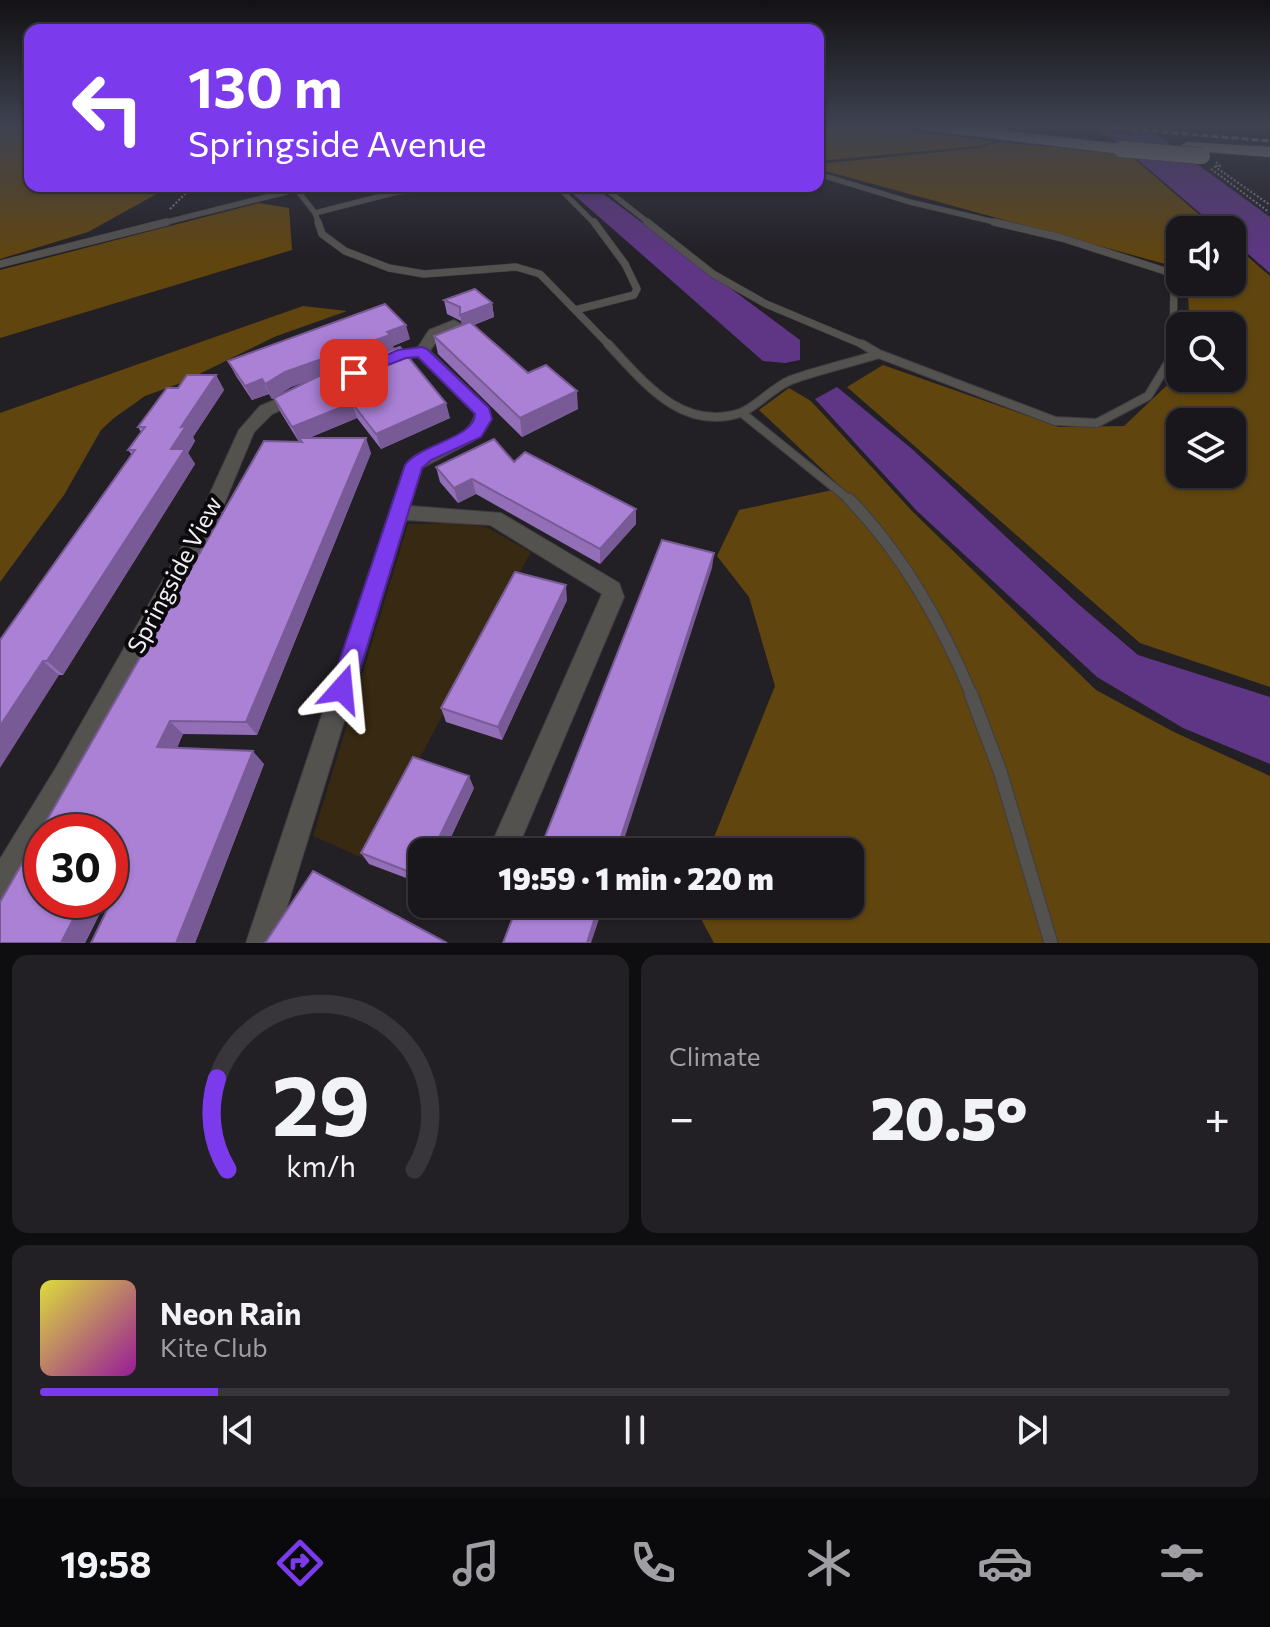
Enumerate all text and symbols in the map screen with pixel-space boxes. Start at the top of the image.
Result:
text: 130 m [188,51,343,120]
icon: left [56,56,160,160]
text: Springside Avenue [188,120,487,164]
map controls [1166,216,1246,488]
button: sound [1166,216,1246,296]
button: search [1166,312,1246,392]
pin [320,339,388,407]
icon: arrive [332,351,376,395]
button: layers [1166,408,1246,488]
street label: Springside View [120,491,227,658]
position arrow [300,647,384,731]
speed limit sign: 30 [24,814,128,918]
text: 19:59 · 1 min · 220 m [498,859,774,896]
text: Climate [669,1040,761,1071]
text: 29 [271,1051,370,1153]
text: 20.5° [870,1079,1028,1152]
text: − [669,1089,694,1143]
text: + [1204,1089,1230,1143]
text: km/h [286,1148,355,1183]
text: Neon Rain [160,1294,301,1331]
text: Kite Club [160,1331,268,1362]
icon: previous [216,1408,260,1452]
icon: pause [613,1408,657,1452]
icon: next [1010,1408,1054,1452]
icon: directions [272,1535,328,1591]
icon: music [448,1535,504,1591]
icon: phone [625,1535,681,1591]
icon: climate [801,1535,857,1591]
icon: car [977,1535,1033,1591]
icon: filters [1154,1535,1210,1591]
text: 19:58 [60,1541,151,1585]

